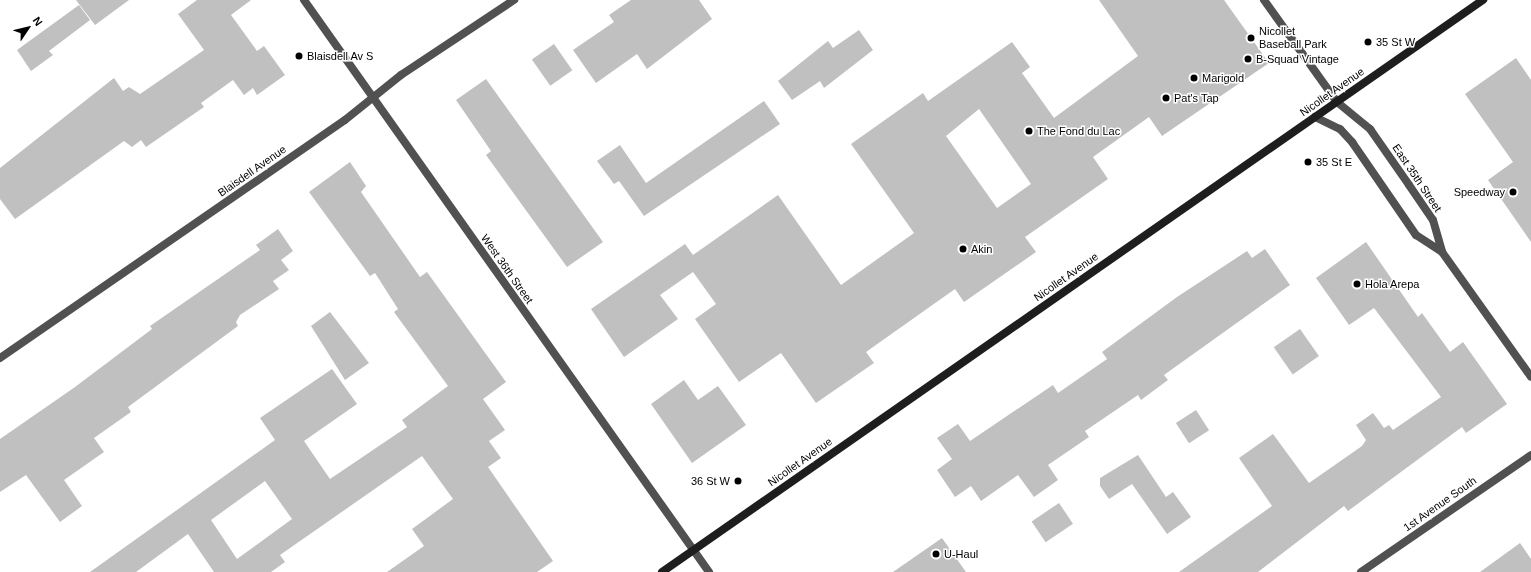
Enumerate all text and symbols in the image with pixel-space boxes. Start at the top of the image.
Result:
north arrow [8,8,48,48]
text: N [31,14,45,28]
place label: Nicollet Baseball Park [1259,25,1327,51]
marker: Nicollet Baseball Park [1246,33,1256,43]
place label: 35 St W [1376,35,1415,49]
marker: 35 St W [1363,37,1373,47]
place label: Blaisdell Av S [307,49,374,63]
marker: Blaisdell Av S [294,51,304,61]
place label: B-Squad Vintage [1256,52,1339,66]
marker: B-Squad Vintage [1243,54,1253,64]
street label: Nicollet Avenue [1297,65,1367,119]
place label: Marigold [1202,71,1244,85]
marker: Marigold [1189,73,1199,83]
place label: Pat's Tap [1174,91,1219,105]
marker: Pat's Tap [1161,93,1171,103]
place label: The Fond du Lac [1037,124,1120,138]
marker: The Fond du Lac [1024,126,1034,136]
street label: Blaisdell Avenue [215,142,289,200]
street label: East 35th Street [1389,142,1445,214]
place label: 35 St E [1316,155,1352,169]
marker: 35 St E [1303,157,1313,167]
place label: Speedway [1454,185,1505,199]
marker: Speedway [1508,187,1518,197]
street label: West 36th Street [478,232,536,306]
place label: Akin [971,242,992,256]
marker: Akin [958,244,968,254]
street label: Nicollet Avenue [1031,250,1101,304]
place label: Hola Arepa [1365,277,1420,291]
marker: Hola Arepa [1352,279,1362,289]
street label: Nicollet Avenue [765,435,835,489]
place label: 36 St W [691,474,730,488]
street label: 1st Avenue South [1401,474,1479,534]
marker: 36 St W [733,476,743,486]
place label: U-Haul [944,547,978,561]
marker: U-Haul [931,549,941,559]

